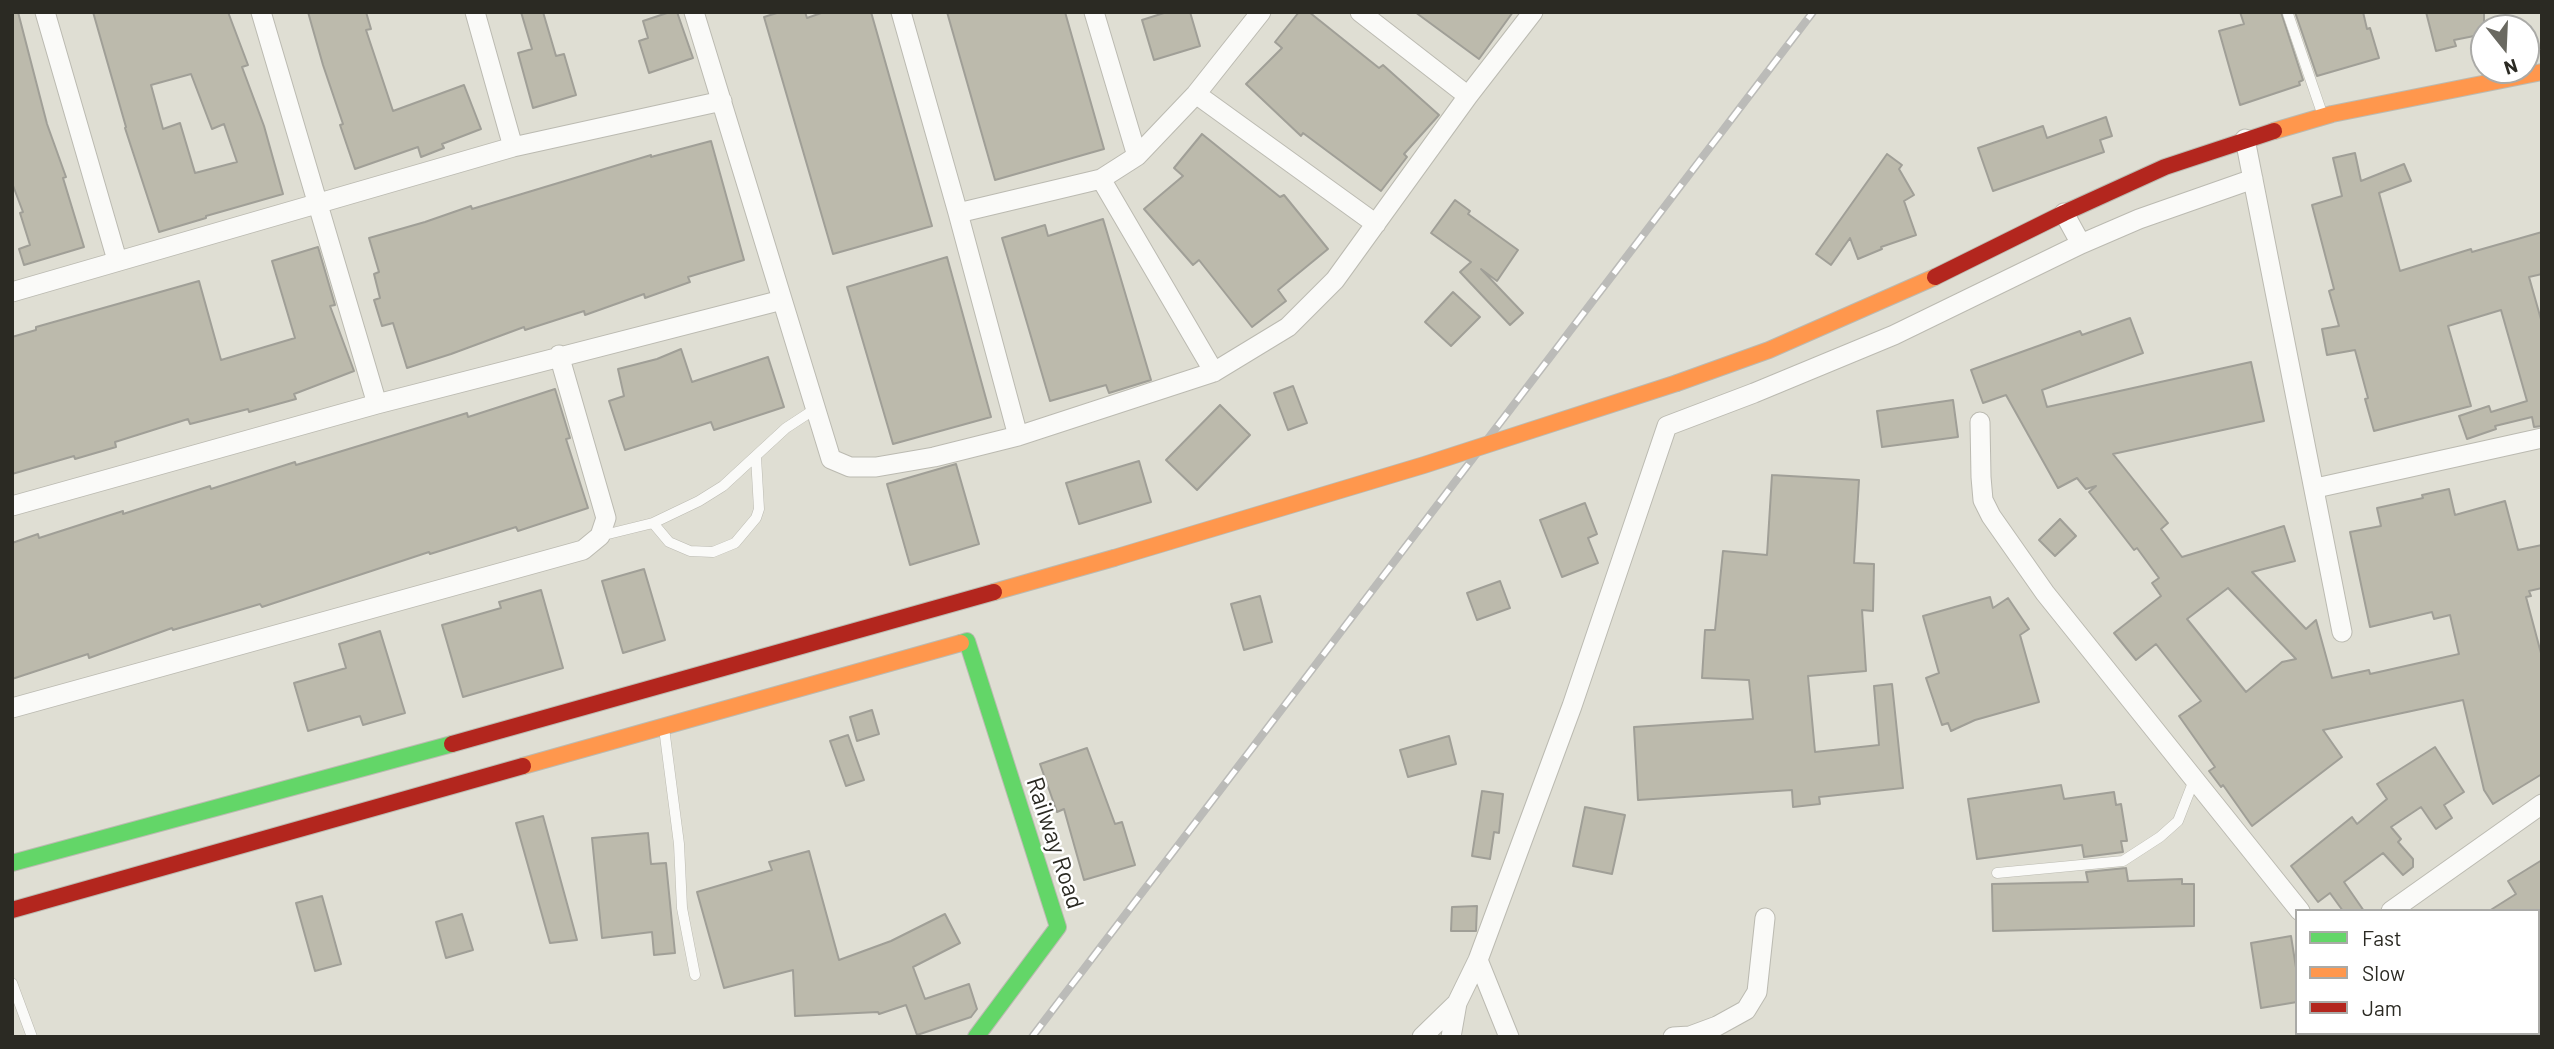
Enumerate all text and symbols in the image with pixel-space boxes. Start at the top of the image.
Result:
north arrow [2470,14,2540,84]
text: N [2501,55,2521,80]
street label: Railway Road [1020,774,1090,912]
legend [2295,909,2540,1035]
text: Fast [2362,925,2402,950]
text: Slow [2362,960,2405,985]
text: Jam [2362,995,2402,1020]

